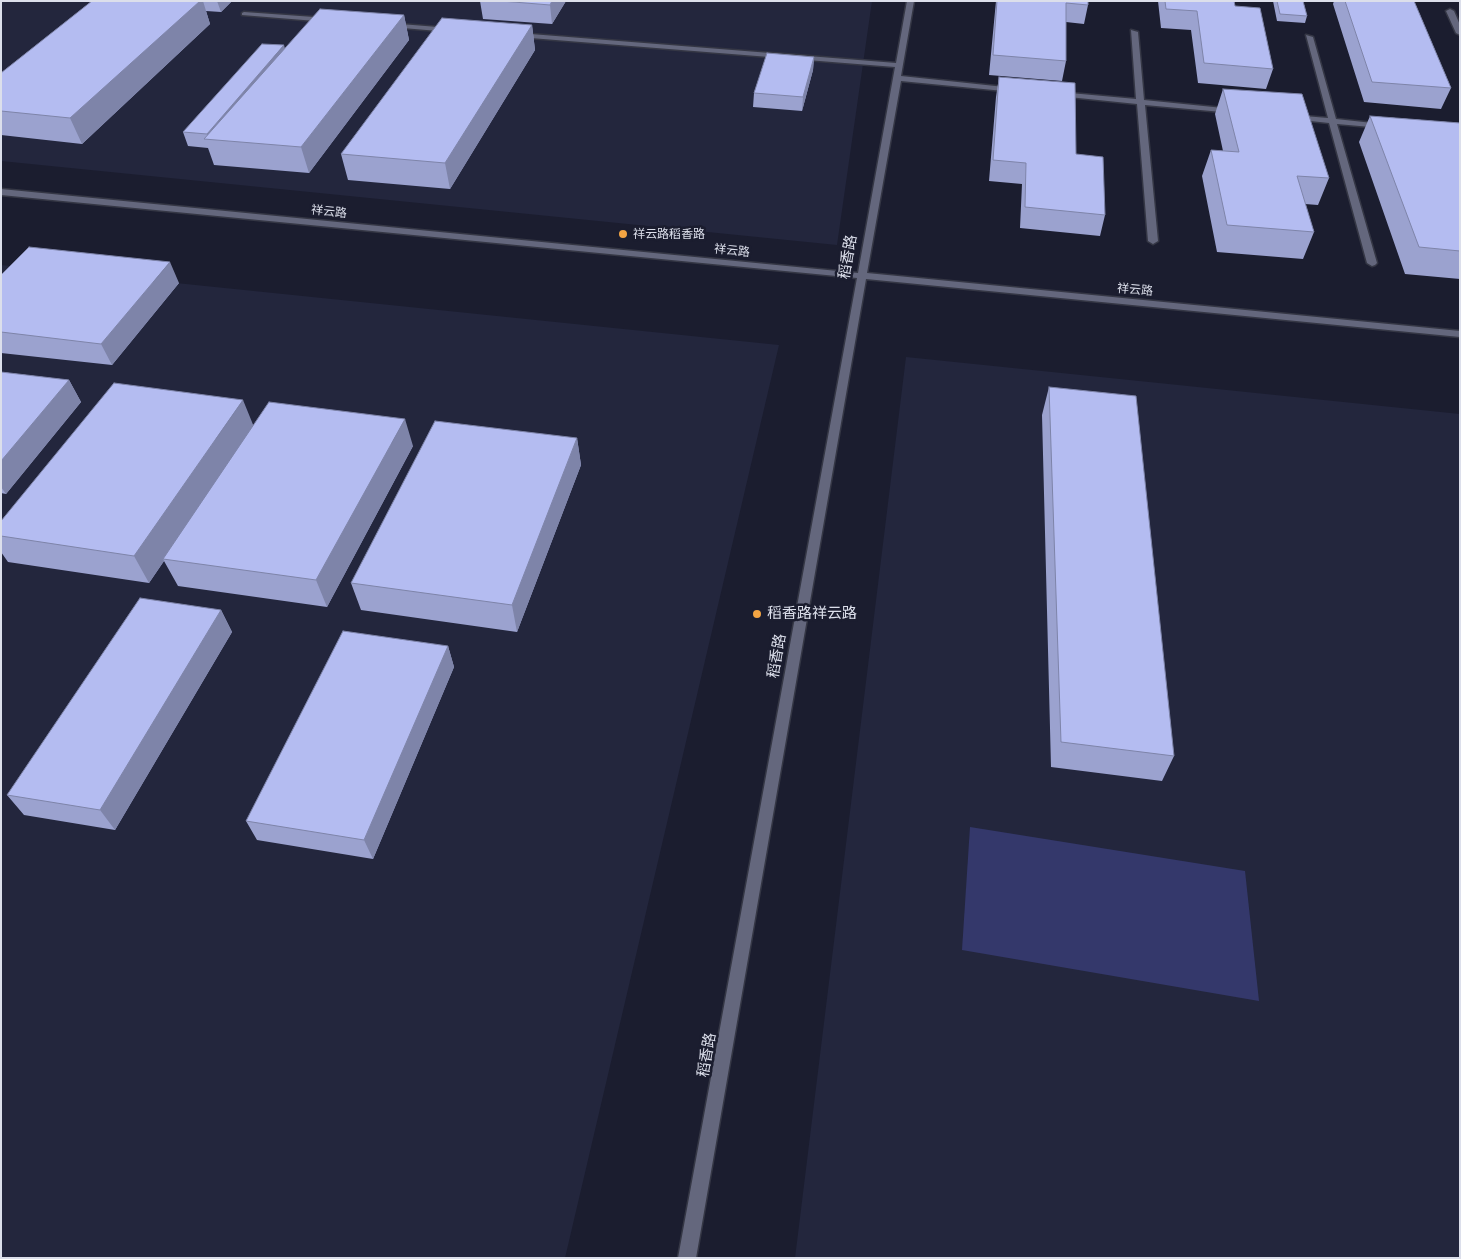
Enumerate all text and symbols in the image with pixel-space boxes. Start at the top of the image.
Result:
street label: 祥云路 [310,203,348,221]
place label: 祥云路稻香路 [633,227,705,241]
marker: 祥云路稻香路 [617,228,629,240]
street label: 稻香路 [835,233,861,281]
street label: 祥云路 [713,242,751,260]
street label: 祥云路 [1116,281,1154,299]
place label: 稻香路祥云路 [767,605,857,623]
marker: 稻香路祥云路 [751,608,763,620]
street label: 稻香路 [764,632,790,680]
street label: 稻香路 [694,1031,720,1079]

